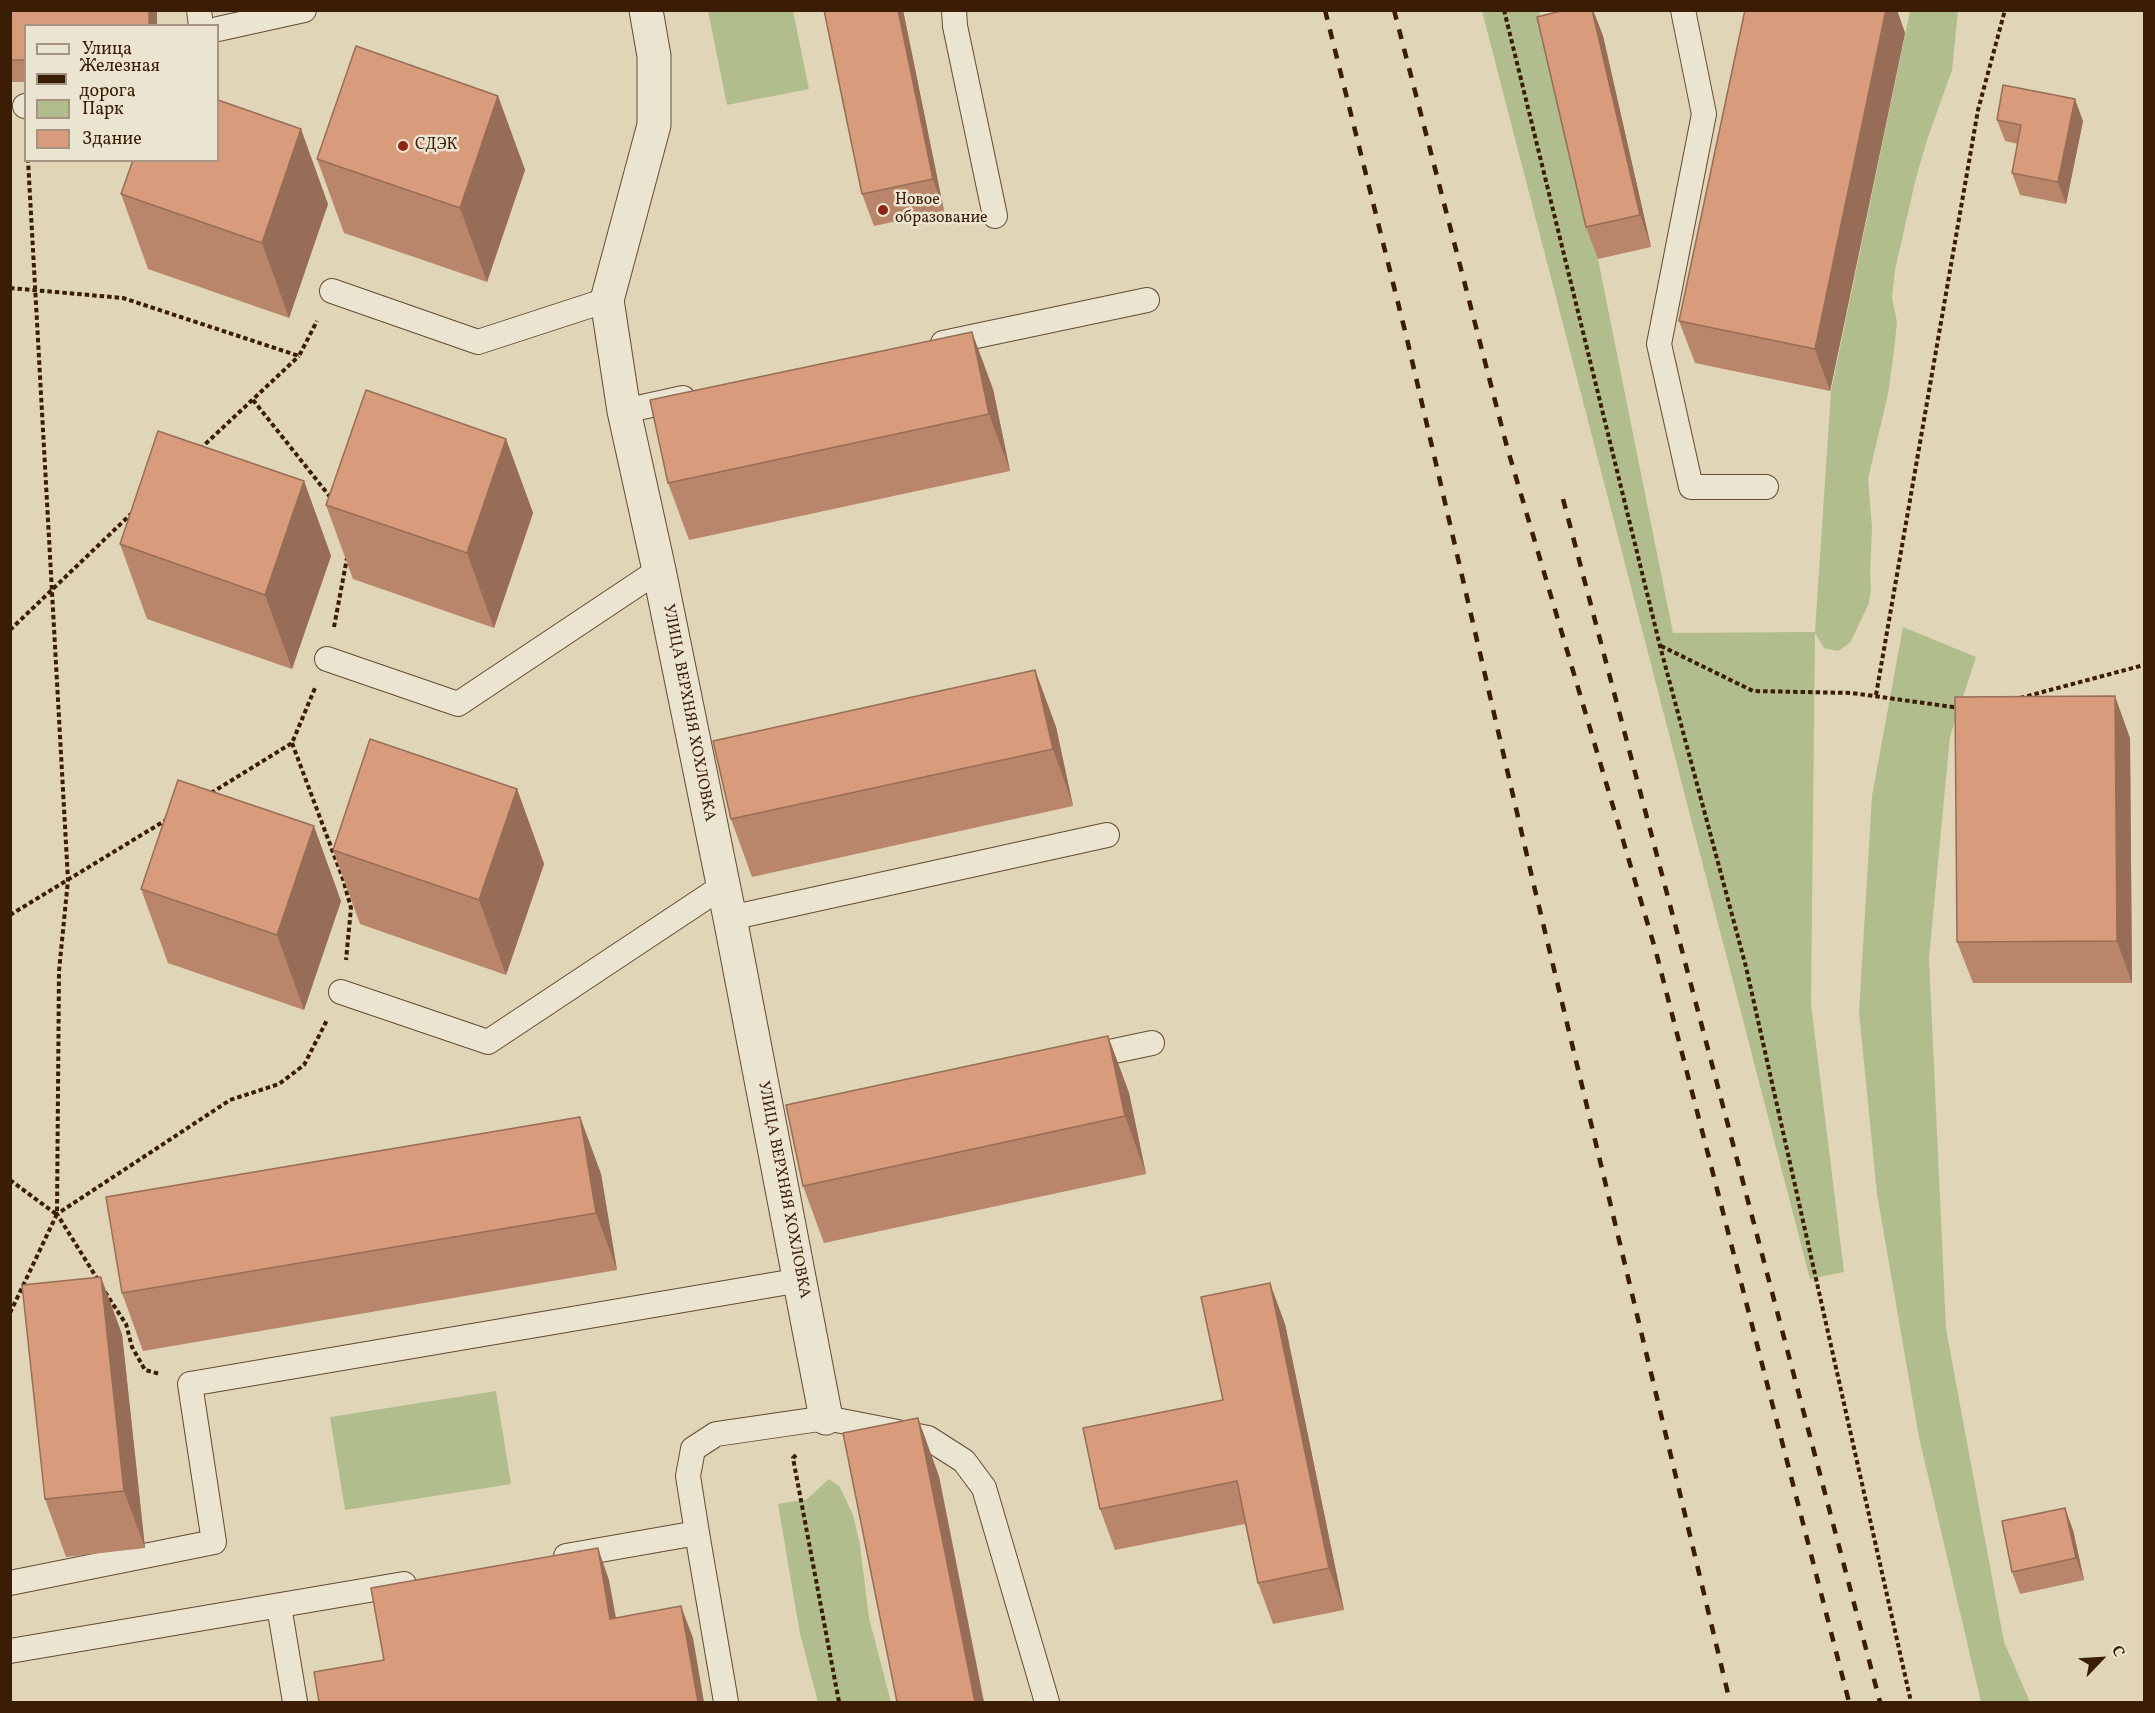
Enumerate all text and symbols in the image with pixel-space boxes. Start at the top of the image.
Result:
legend [24,24,219,162]
text: Улица [82,37,132,62]
text: Железная дорога [79,54,160,104]
text: Парк [82,97,124,122]
text: Здание [82,127,142,152]
place label: СДЭК [415,136,457,156]
marker: СДЭК [396,139,410,153]
place label: Новое образование [895,191,988,229]
marker: Новое образование [876,203,890,217]
street label: УЛИЦА ВЕРХНЯЯ ХОХЛОВКА [657,603,719,823]
street label: УЛИЦА ВЕРХНЯЯ ХОХЛОВКА [752,1080,814,1300]
north arrow [2071,1629,2131,1689]
text: С [2105,1642,2129,1661]

